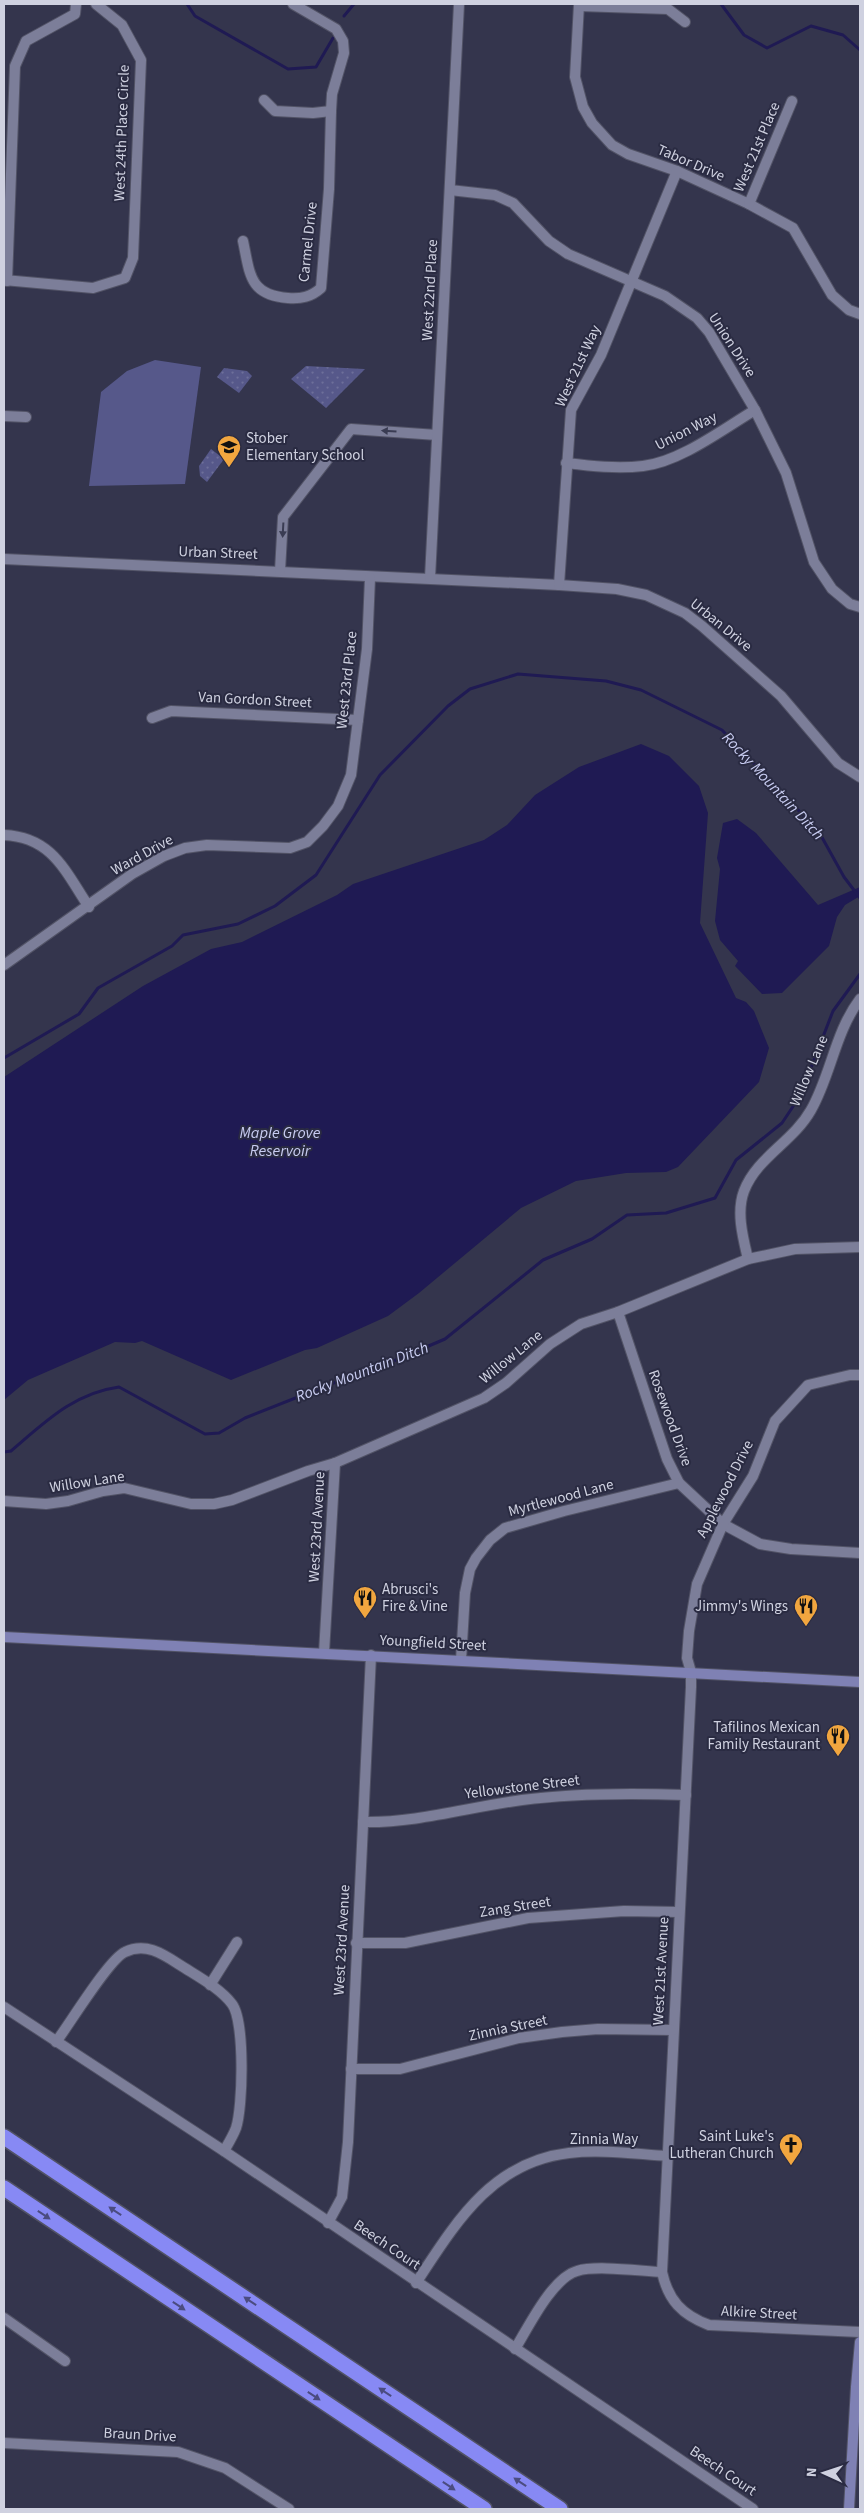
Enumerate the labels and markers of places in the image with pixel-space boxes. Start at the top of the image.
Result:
place label: Stober Elementary School [246,428,364,466]
school or university icon: Stober Elementary School [216,434,242,468]
place label: Abrusci's Fire & Vine [382,1579,448,1617]
restaurant icon: Abrusci's Fire & Vine [352,1585,378,1619]
restaurant icon: Jimmy's Wings [793,1593,819,1627]
place label: Jimmy's Wings [695,1596,788,1617]
place label: Tafilinos Mexican Family Restaurant [708,1717,820,1755]
restaurant icon: Tafilinos Mexican Family Restaurant [825,1723,851,1757]
place label: Saint Luke's Lutheran Church [669,2126,774,2164]
church icon: Saint Luke's Lutheran Church [778,2132,804,2166]

